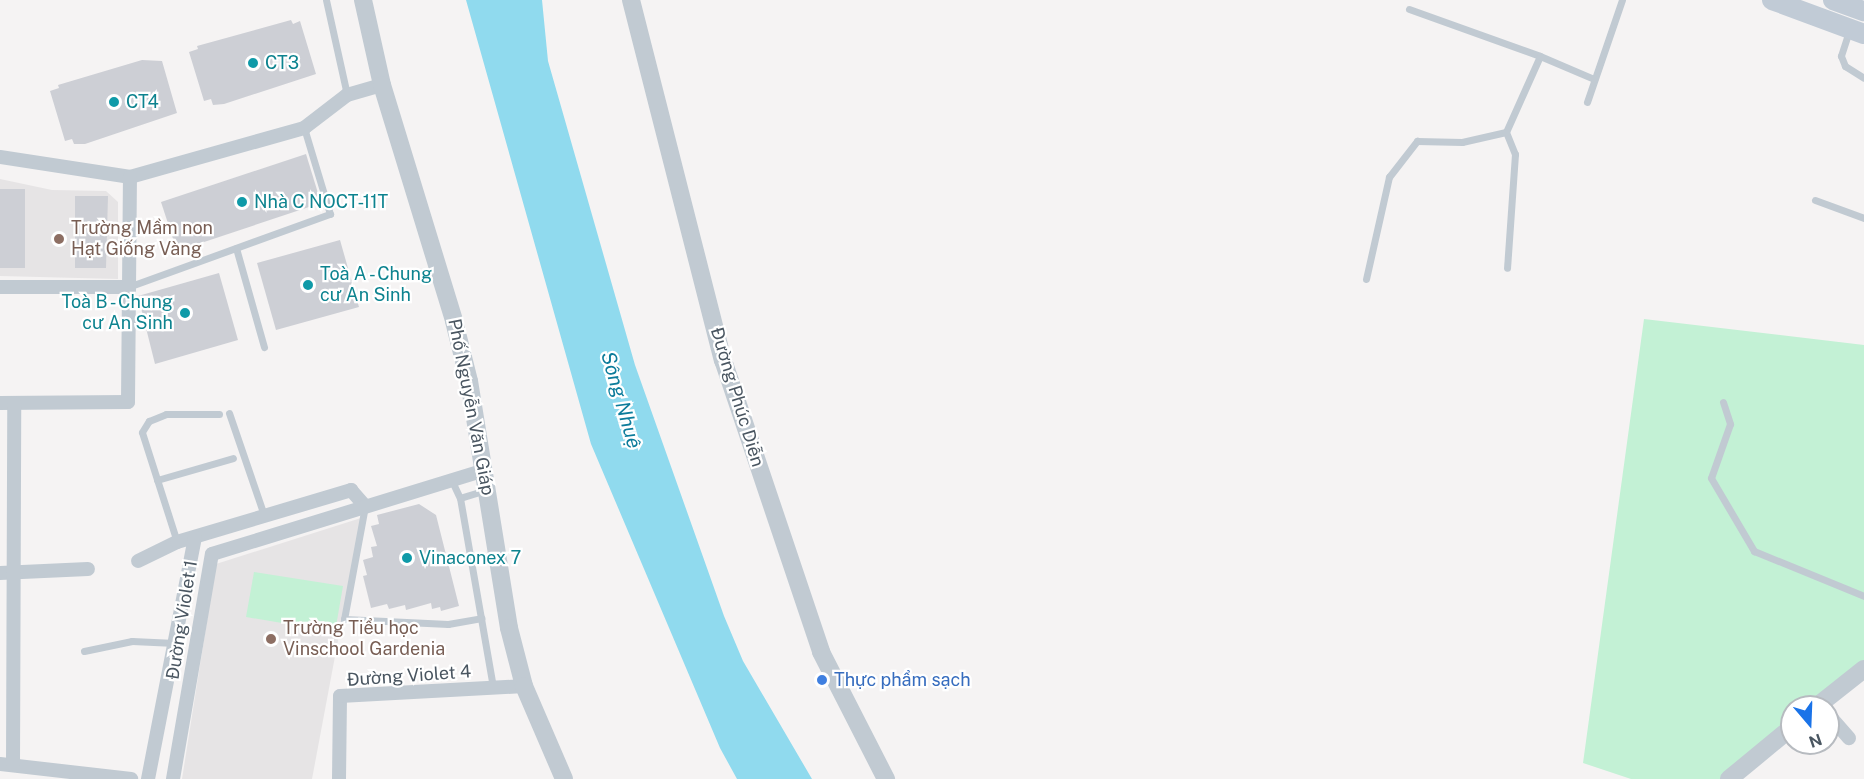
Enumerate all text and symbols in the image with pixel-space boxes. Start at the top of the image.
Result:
place label: CT3 [265,52,299,74]
marker: CT3 [246,56,260,70]
place label: CT4 [126,91,159,113]
marker: CT4 [107,95,121,109]
place label: Nhà C NOCT-11T [254,191,388,213]
marker: Nhà C NOCT-11T [235,195,249,209]
place label: Trường Mầm non Hạt Giống Vàng [71,218,213,260]
marker: Trường Mầm non Hạt Giống Vàng [52,232,66,246]
place label: Toà A - Chung cư An Sinh [320,264,437,306]
marker: Toà A - Chung cư An Sinh [301,278,315,292]
place label: Toà B - Chung cư An Sinh [57,292,173,334]
marker: Toà B - Chung cư An Sinh [178,306,192,320]
street label: Phố Nguyễn Văn Giáp [443,317,499,497]
street label: Đường Phúc Diễn [706,325,768,469]
water label: Sông Nhuệ [596,349,646,451]
place label: Vinaconex 7 [419,547,521,569]
marker: Vinaconex 7 [400,551,414,565]
street label: Đường Violet 1 [162,559,202,681]
place label: Trường Tiểu học Vinschool Gardenia [283,618,445,660]
marker: Trường Tiểu học Vinschool Gardenia [264,632,278,646]
street label: Đường Violet 4 [346,661,472,691]
place label: Thực phẩm sạch [834,669,971,691]
marker: Thực phẩm sạch [815,673,829,687]
north arrow [1780,695,1840,755]
text: N [1806,730,1824,752]

